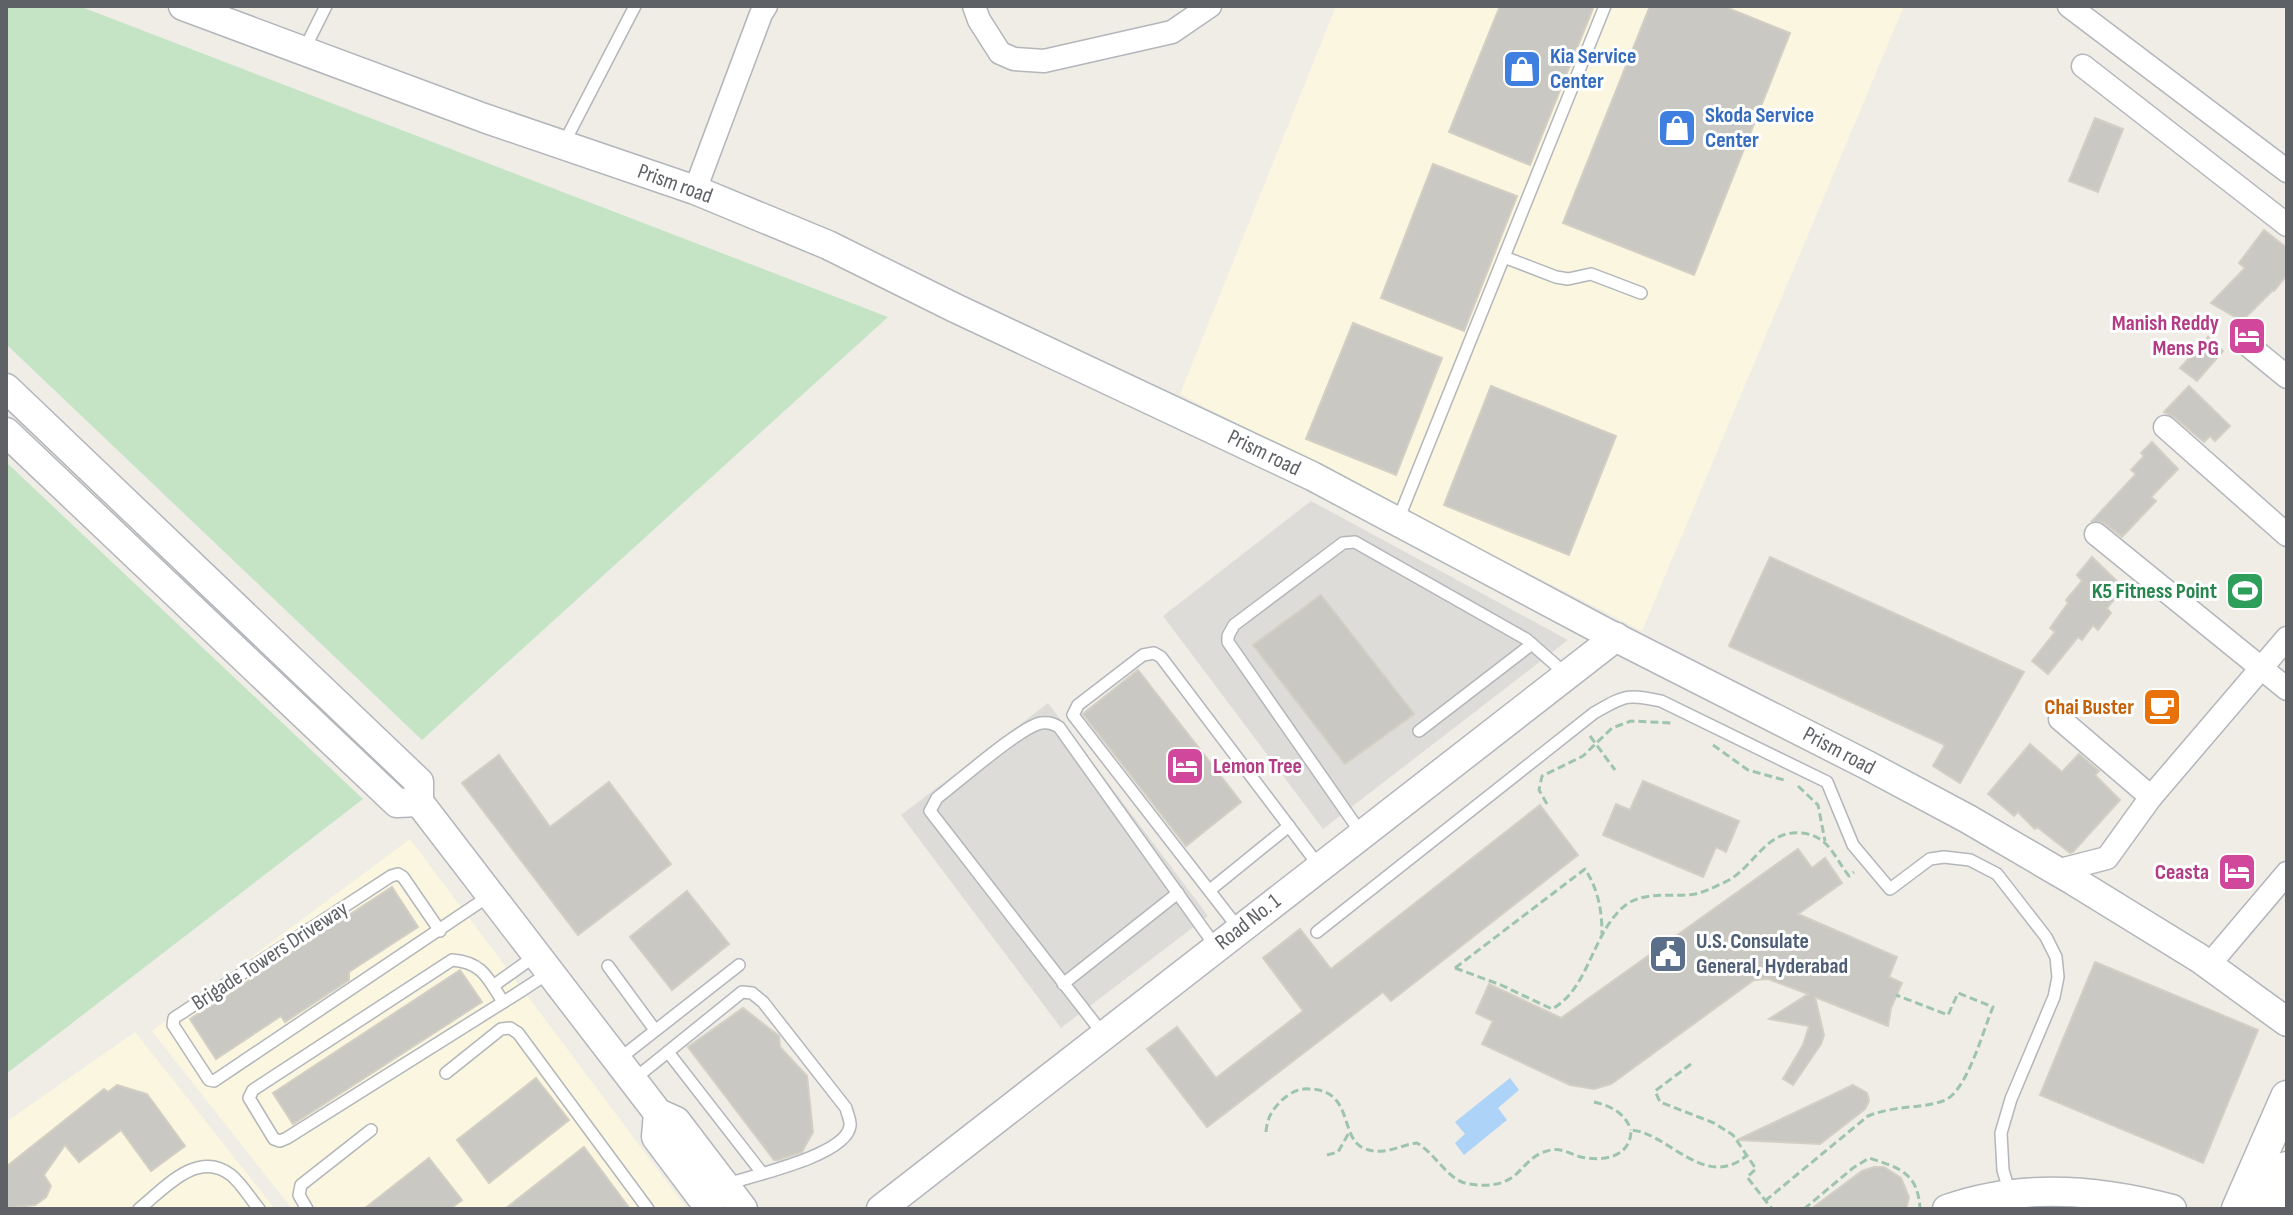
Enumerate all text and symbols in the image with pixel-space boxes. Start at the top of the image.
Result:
place label: Kia Service Center [1550,43,1636,95]
shop icon: Kia Service Center [1501,48,1543,90]
place label: Skoda Service Center [1705,102,1814,154]
shop icon: Skoda Service Center [1656,107,1698,149]
street label: Prism road [634,158,716,210]
place label: Manish Reddy Mens PG [2112,310,2219,362]
hotel icon: Manish Reddy Mens PG [2226,315,2268,357]
street label: Prism road [1223,424,1305,482]
sports icon: K5 Fitness Point [2224,570,2266,612]
place label: K5 Fitness Point [2092,578,2217,605]
cafe icon: Chai Buster [2141,686,2183,728]
place label: Chai Buster [2044,694,2134,721]
street label: Prism road [1798,721,1880,781]
hotel icon: Lemon Tree [1164,745,1206,787]
place label: Lemon Tree [1213,753,1302,780]
hotel icon: Ceasta [2216,851,2258,893]
place label: Ceasta [2155,859,2209,886]
street label: Road No. 1 [1210,888,1286,956]
street label: Brigade Towers Driveway [187,895,354,1017]
place label: U.S. Consulate General, Hyderabad [1696,928,1848,980]
public building icon: U.S. Consulate General, Hyderabad [1647,933,1689,975]

